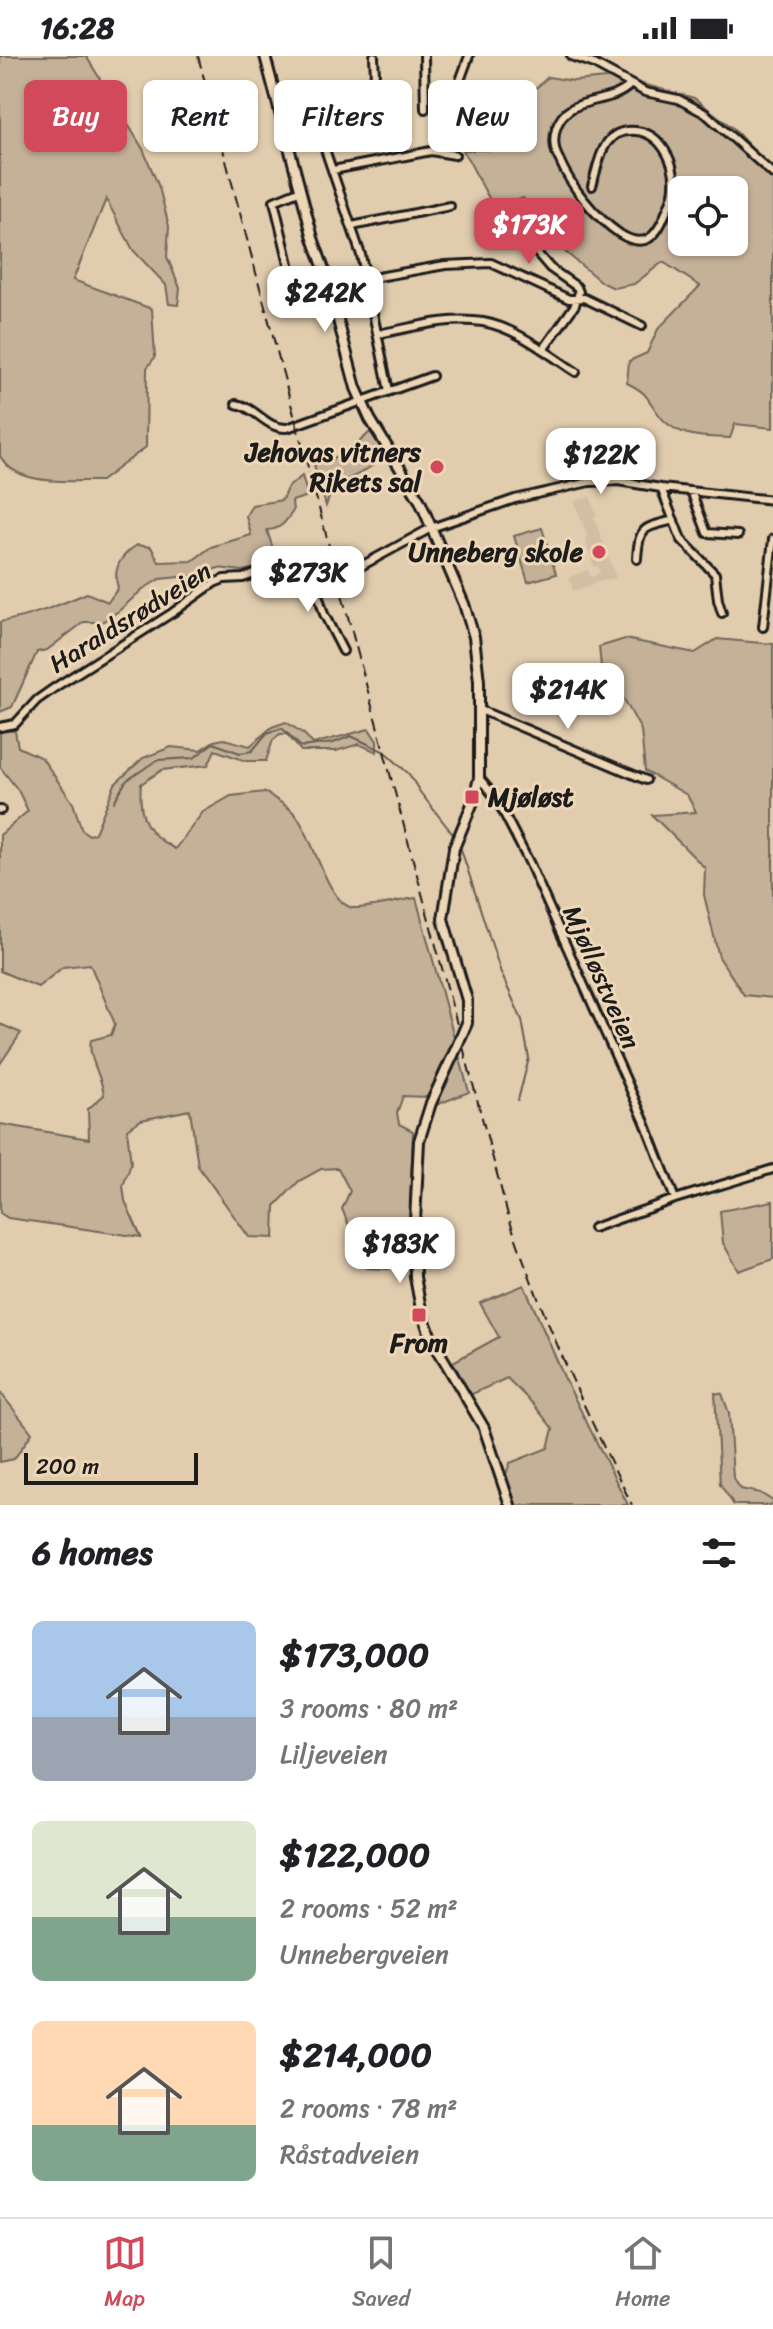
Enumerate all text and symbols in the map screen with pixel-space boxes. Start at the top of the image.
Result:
text: 16:28 [40,1,114,55]
chip: Buy [24,80,127,152]
chip: Rent [143,80,258,152]
chip: Filters [274,80,412,152]
chip: New [428,80,537,152]
map controls [668,176,748,256]
button: locate [668,176,748,256]
pin: $173K [473,198,585,266]
text: $173K [492,201,566,247]
pin: $242K [269,266,381,334]
text: $242K [285,269,365,315]
pin: $122K [545,428,657,496]
place label: Jehovas vitners Rikets sal [243,429,423,505]
text: $122K [564,431,638,477]
marker: Jehovas vitners Rikets sal [428,458,446,476]
place label: Unneberg skole [408,529,584,575]
marker: Unneberg skole [590,543,608,561]
pin: $273K [252,546,364,614]
street label: Haraldsrødveien [39,548,221,686]
text: $273K [269,549,347,595]
pin: $214K [512,663,624,731]
text: $214K [530,666,606,712]
place label: Mjøløst [487,774,574,820]
marker: Mjøløst [463,788,481,806]
street label: Mjølløstveien [550,898,654,1056]
pin: $183K [344,1217,456,1285]
text: $183K [363,1220,437,1266]
marker: From [410,1306,428,1324]
place label: From [389,1320,448,1366]
text: 200 m [36,1447,99,1486]
scale bar [24,1449,198,1485]
text: 6 homes [32,1523,153,1583]
icon: filters [697,1531,741,1575]
text: $173,000 [280,1625,429,1685]
icon: home [96,1653,192,1749]
text: 3 rooms · 80 m² [280,1685,458,1731]
text: Liljeveien [280,1731,388,1777]
text: $122,000 [280,1825,430,1885]
icon: home [96,1853,192,1949]
text: 2 rooms · 52 m² [280,1885,458,1931]
text: Unnebergveien [280,1931,449,1977]
text: $214,000 [280,2025,432,2085]
icon: home [96,2053,192,2149]
text: 2 rooms · 78 m² [280,2085,457,2131]
text: Råstadveien [280,2131,419,2177]
tab: Map [103,2231,147,2318]
tab: Saved [352,2231,410,2318]
tab: Home [615,2231,670,2318]

